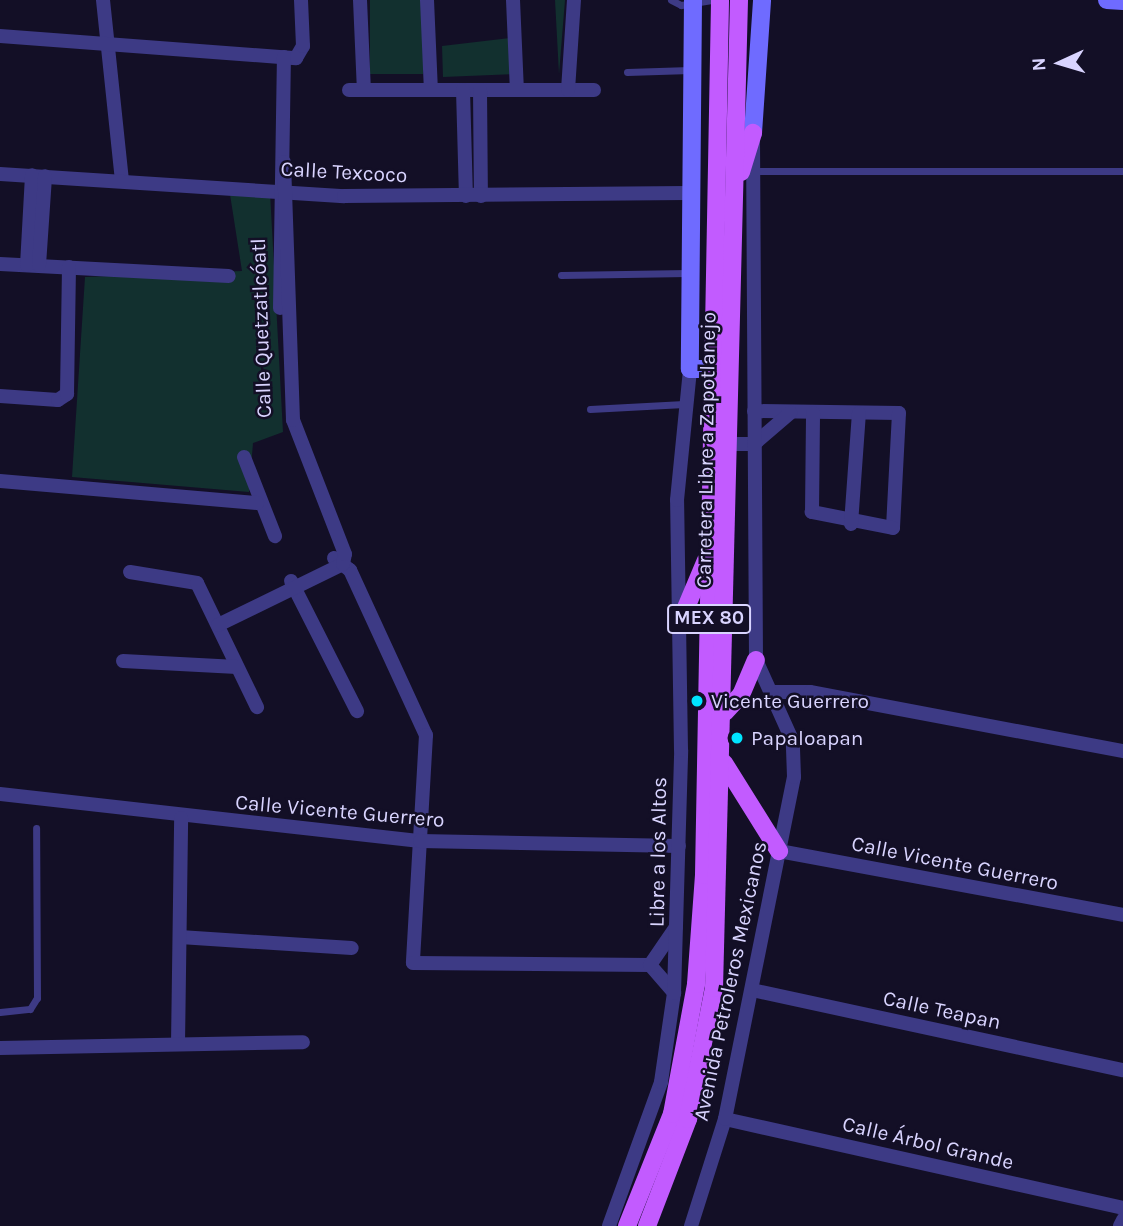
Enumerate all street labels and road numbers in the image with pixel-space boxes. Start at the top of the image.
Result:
street label: Calle Texcoco [280,156,408,188]
street label: Calle Quetzatlcóatl [245,238,277,418]
street label: Carretera Libre a Zapotlanejo [691,312,721,588]
road number: MEX 80 [667,604,751,634]
street label: Libre a los Altos [644,777,672,927]
street label: Calle Vicente Guerrero [234,789,446,833]
street label: Calle Vicente Guerrero [849,831,1061,895]
street label: Avenida Petroleros Mexicanos [688,839,772,1123]
street label: Calle Teapan [881,985,1003,1035]
street label: Calle Árbol Grande [840,1111,1016,1175]

